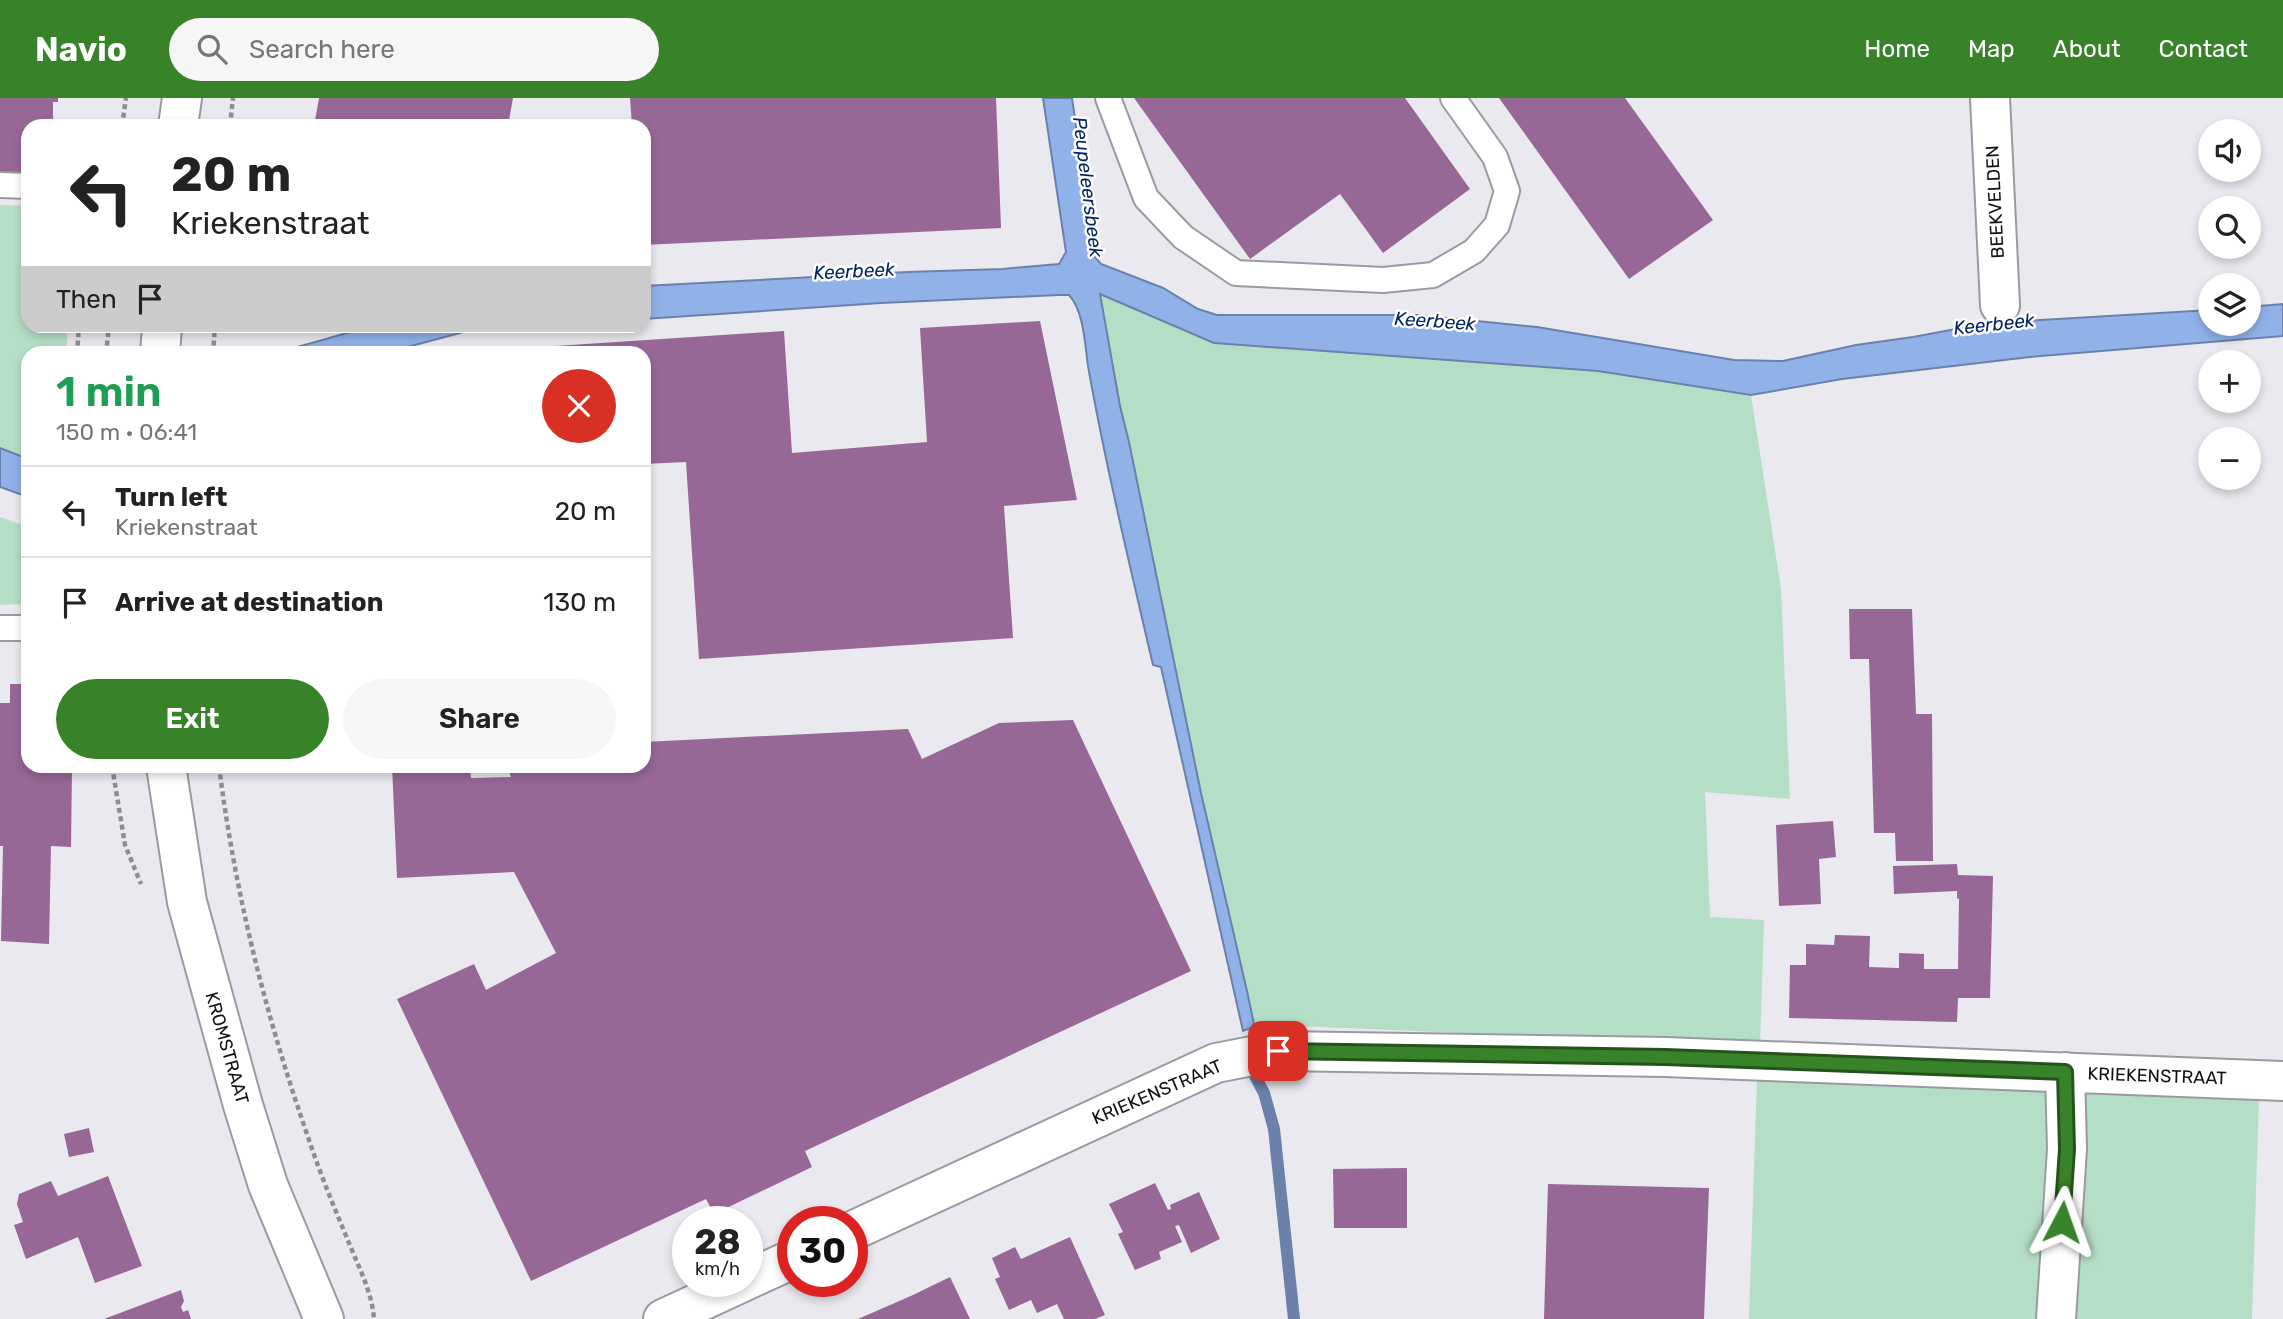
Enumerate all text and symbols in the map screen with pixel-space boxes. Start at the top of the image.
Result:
search box [169,18,659,81]
text: Navio [35,30,127,69]
icon: search [193,30,231,68]
text: Search here [249,34,395,65]
text: Home [1864,35,1930,63]
text: Map [1968,35,2015,63]
text: About [2053,35,2121,63]
text: Contact [2159,35,2248,63]
water label: Peupeleersbeek [1068,115,1108,259]
map controls [2198,119,2261,490]
button: sound [2198,119,2261,182]
text: 20 m [171,145,292,203]
street label: BEEKVELDEN [1981,145,2009,259]
icon: left [56,147,147,238]
button: search [2198,196,2261,259]
text: Kriekenstraat [171,204,370,242]
water label: Keerbeek [813,257,895,285]
button: layers [2198,273,2261,336]
icon: arrive [131,280,169,318]
text: Then [56,284,117,315]
water label: Keerbeek [1394,307,1477,335]
water label: Keerbeek [1952,308,2036,340]
button: + [2198,350,2261,413]
text: 1 min [56,367,162,417]
button: close [542,369,616,443]
text: 150 m · 06:41 [56,418,197,446]
button: − [2198,427,2261,490]
text: Turn left [115,482,227,513]
icon: left [56,493,94,531]
text: 20 m [555,496,616,527]
text: Kriekenstraat [115,513,258,541]
icon: arrive [56,584,94,622]
text: Arrive at destination [115,587,383,618]
text: 130 m [543,587,616,618]
button: Exit [56,679,329,759]
button: Share [343,679,616,759]
street label: KROMSTRAAT [200,989,254,1107]
pin [1248,1021,1308,1081]
icon: arrive [1259,1032,1297,1070]
street label: KRIEKENSTRAAT [1089,1055,1225,1129]
street label: KRIEKENSTRAAT [2087,1063,2227,1089]
position arrow [2025,1185,2099,1259]
speed limit sign: 30 [777,1206,868,1297]
text: 28 [694,1221,741,1263]
text: km/h [695,1258,740,1280]

